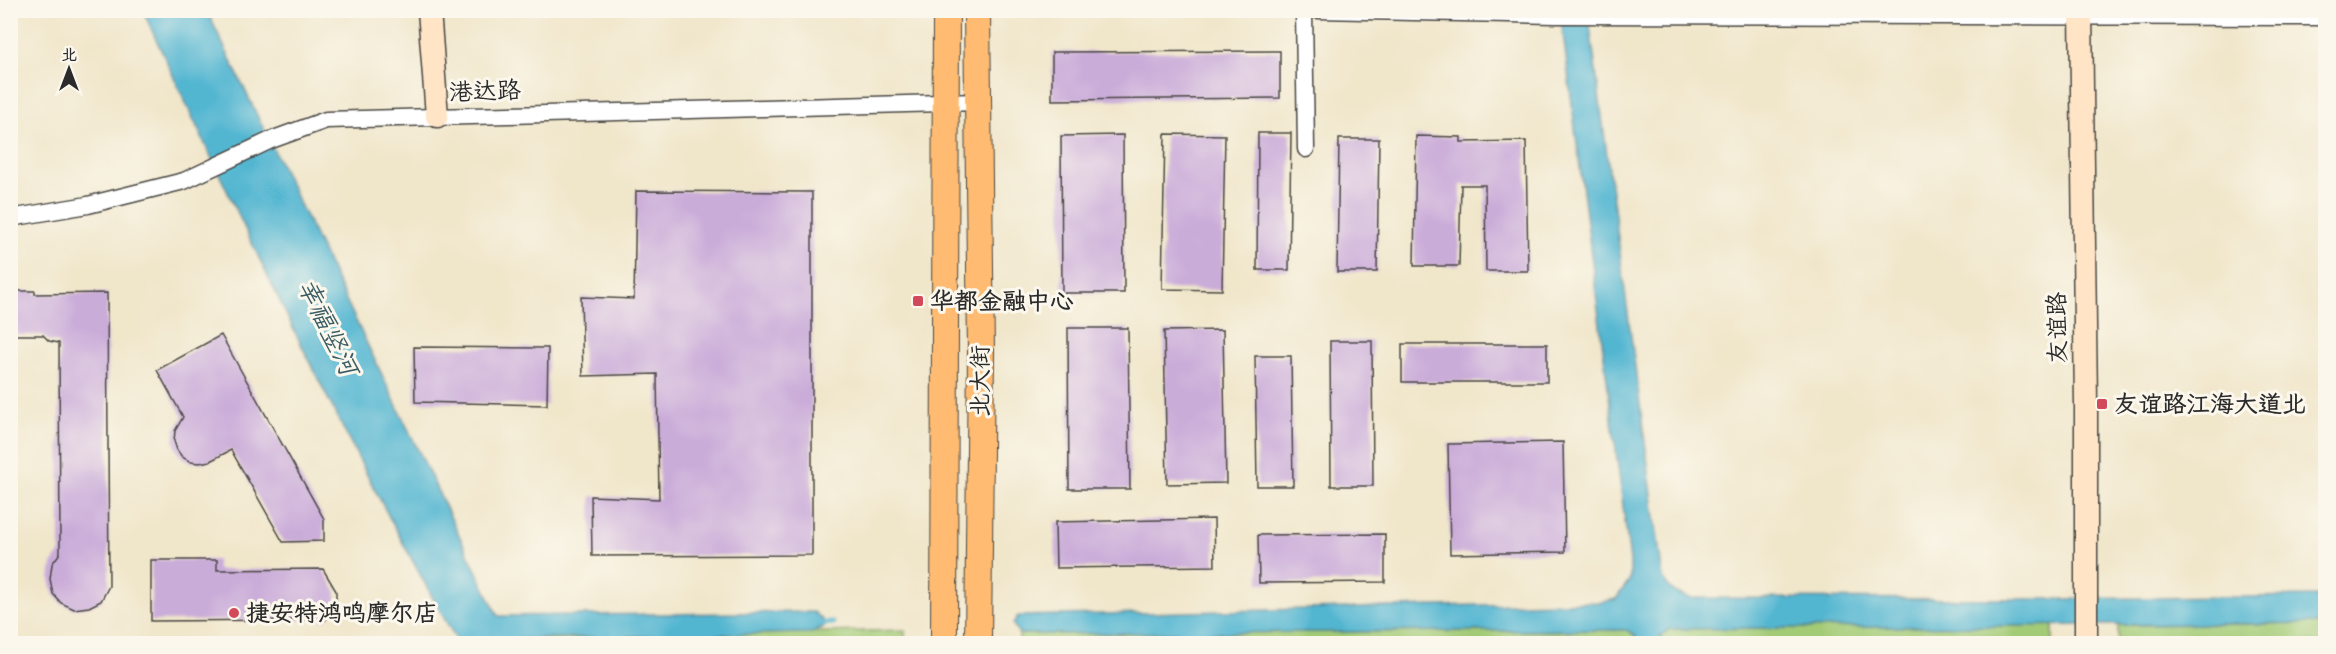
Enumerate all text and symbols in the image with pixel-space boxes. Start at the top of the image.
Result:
north arrow [39,39,99,99]
text: 北 [61,45,77,65]
street label: 港达路 [448,75,522,107]
water label: 幸福竖河 [290,273,367,385]
place label: 华都金融中心 [930,286,1074,316]
street label: 友谊路 [2041,292,2073,364]
marker: 华都金融中心 [911,294,925,308]
street label: 北大街 [965,345,995,417]
place label: 友谊路江海大道北 [2114,389,2306,419]
marker: 友谊路江海大道北 [2095,397,2109,411]
place label: 捷安特鸿鸣摩尔店 [246,598,438,628]
marker: 捷安特鸿鸣摩尔店 [227,606,241,620]

